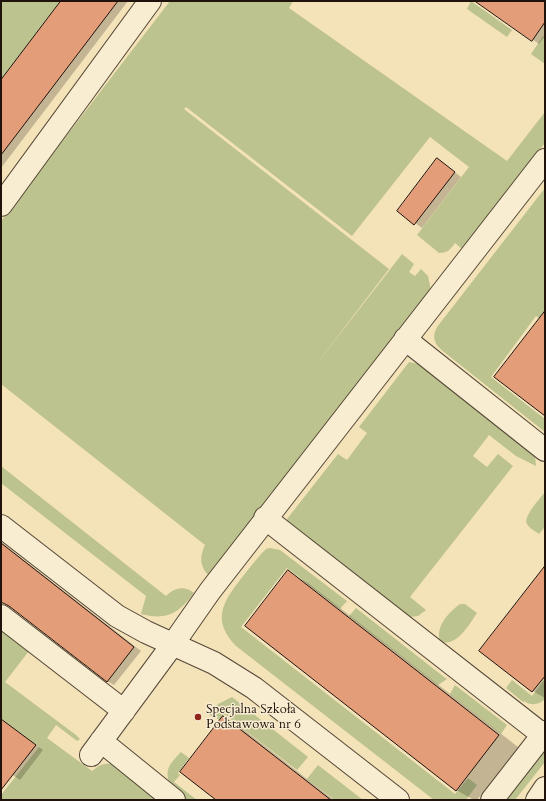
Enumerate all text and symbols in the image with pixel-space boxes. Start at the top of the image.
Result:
place label: Specjalna Szkoła Podstawowa nr 6 [206,702,301,733]
marker: Specjalna Szkoła Podstawowa nr 6 [193,712,203,722]

